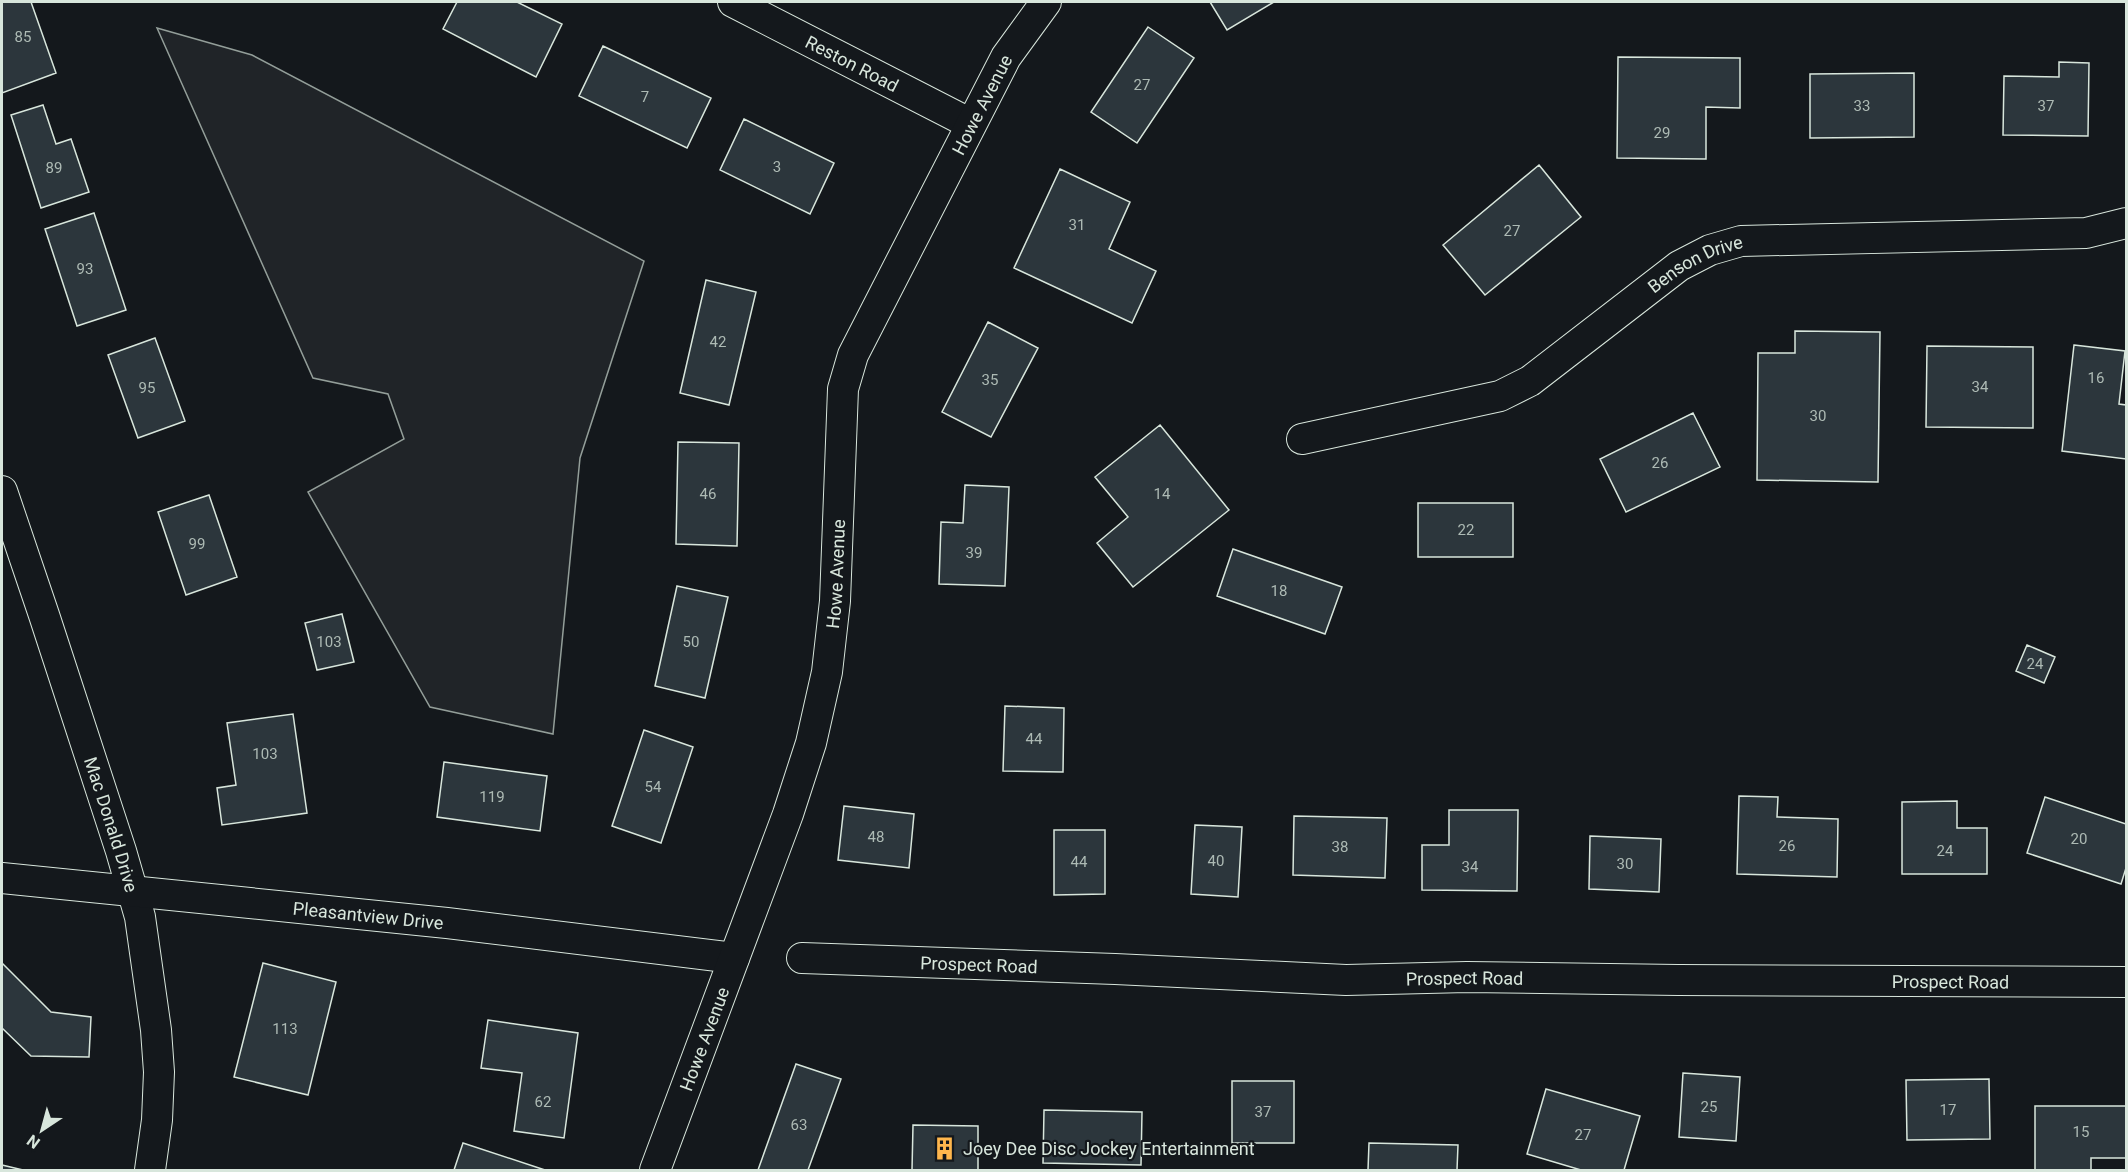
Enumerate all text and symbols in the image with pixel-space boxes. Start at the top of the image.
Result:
house number: 85 [15,28,31,46]
street label: Reston Road [802,31,902,96]
street label: Howe Avenue [947,51,1016,158]
house number: 27 [1134,76,1150,94]
house number: 7 [641,88,649,106]
house number: 33 [1854,97,1870,115]
house number: 37 [2038,97,2054,115]
house number: 29 [1654,124,1670,142]
house number: 3 [773,158,781,176]
house number: 89 [46,159,62,177]
house number: 31 [1069,216,1085,234]
house number: 27 [1504,222,1520,240]
street label: Benson Drive [1643,231,1745,297]
house number: 93 [77,260,93,278]
house number: 42 [710,333,726,351]
house number: 16 [2088,369,2104,387]
house number: 35 [982,371,998,389]
house number: 34 [1972,378,1989,396]
house number: 95 [139,379,155,397]
house number: 30 [1810,407,1826,425]
house number: 26 [1652,454,1668,472]
house number: 46 [700,485,716,503]
house number: 14 [1154,485,1171,503]
street label: Howe Avenue [821,519,849,630]
house number: 22 [1458,521,1474,539]
house number: 99 [189,535,205,553]
house number: 39 [966,544,982,562]
house number: 18 [1271,582,1287,600]
house number: 103 [316,633,342,651]
house number: 50 [683,633,699,651]
house number: 24 [2027,655,2044,673]
house number: 44 [1026,730,1043,748]
house number: 103 [252,745,278,763]
street label: Mac Donald Drive [80,754,143,894]
house number: 54 [645,778,662,796]
house number: 119 [479,788,505,806]
house number: 48 [868,828,884,846]
house number: 20 [2071,830,2087,848]
house number: 26 [1779,837,1795,855]
house number: 38 [1332,838,1348,856]
house number: 24 [1937,842,1954,860]
house number: 40 [1208,852,1224,870]
house number: 44 [1071,853,1088,871]
house number: 30 [1617,855,1633,873]
house number: 34 [1462,858,1479,876]
street label: Pleasantview Drive [292,897,444,933]
street label: Prospect Road [920,952,1038,977]
street label: Prospect Road [1405,966,1523,989]
street label: Prospect Road [1892,970,2009,992]
street label: Howe Avenue [675,984,733,1094]
house number: 113 [272,1020,298,1038]
house number: 62 [535,1093,551,1111]
house number: 25 [1701,1098,1717,1116]
north arrow [12,1100,72,1160]
house number: 17 [1940,1101,1956,1119]
house number: 37 [1255,1103,1271,1121]
house number: 63 [791,1116,807,1134]
house number: 15 [2073,1123,2089,1141]
house number: 27 [1575,1126,1591,1144]
text: N [23,1131,44,1153]
building icon: Joey Dee Disc Jockey Entertainment [932,1135,958,1161]
place label: Joey Dee Disc Jockey Entertainment [963,1138,1255,1159]

